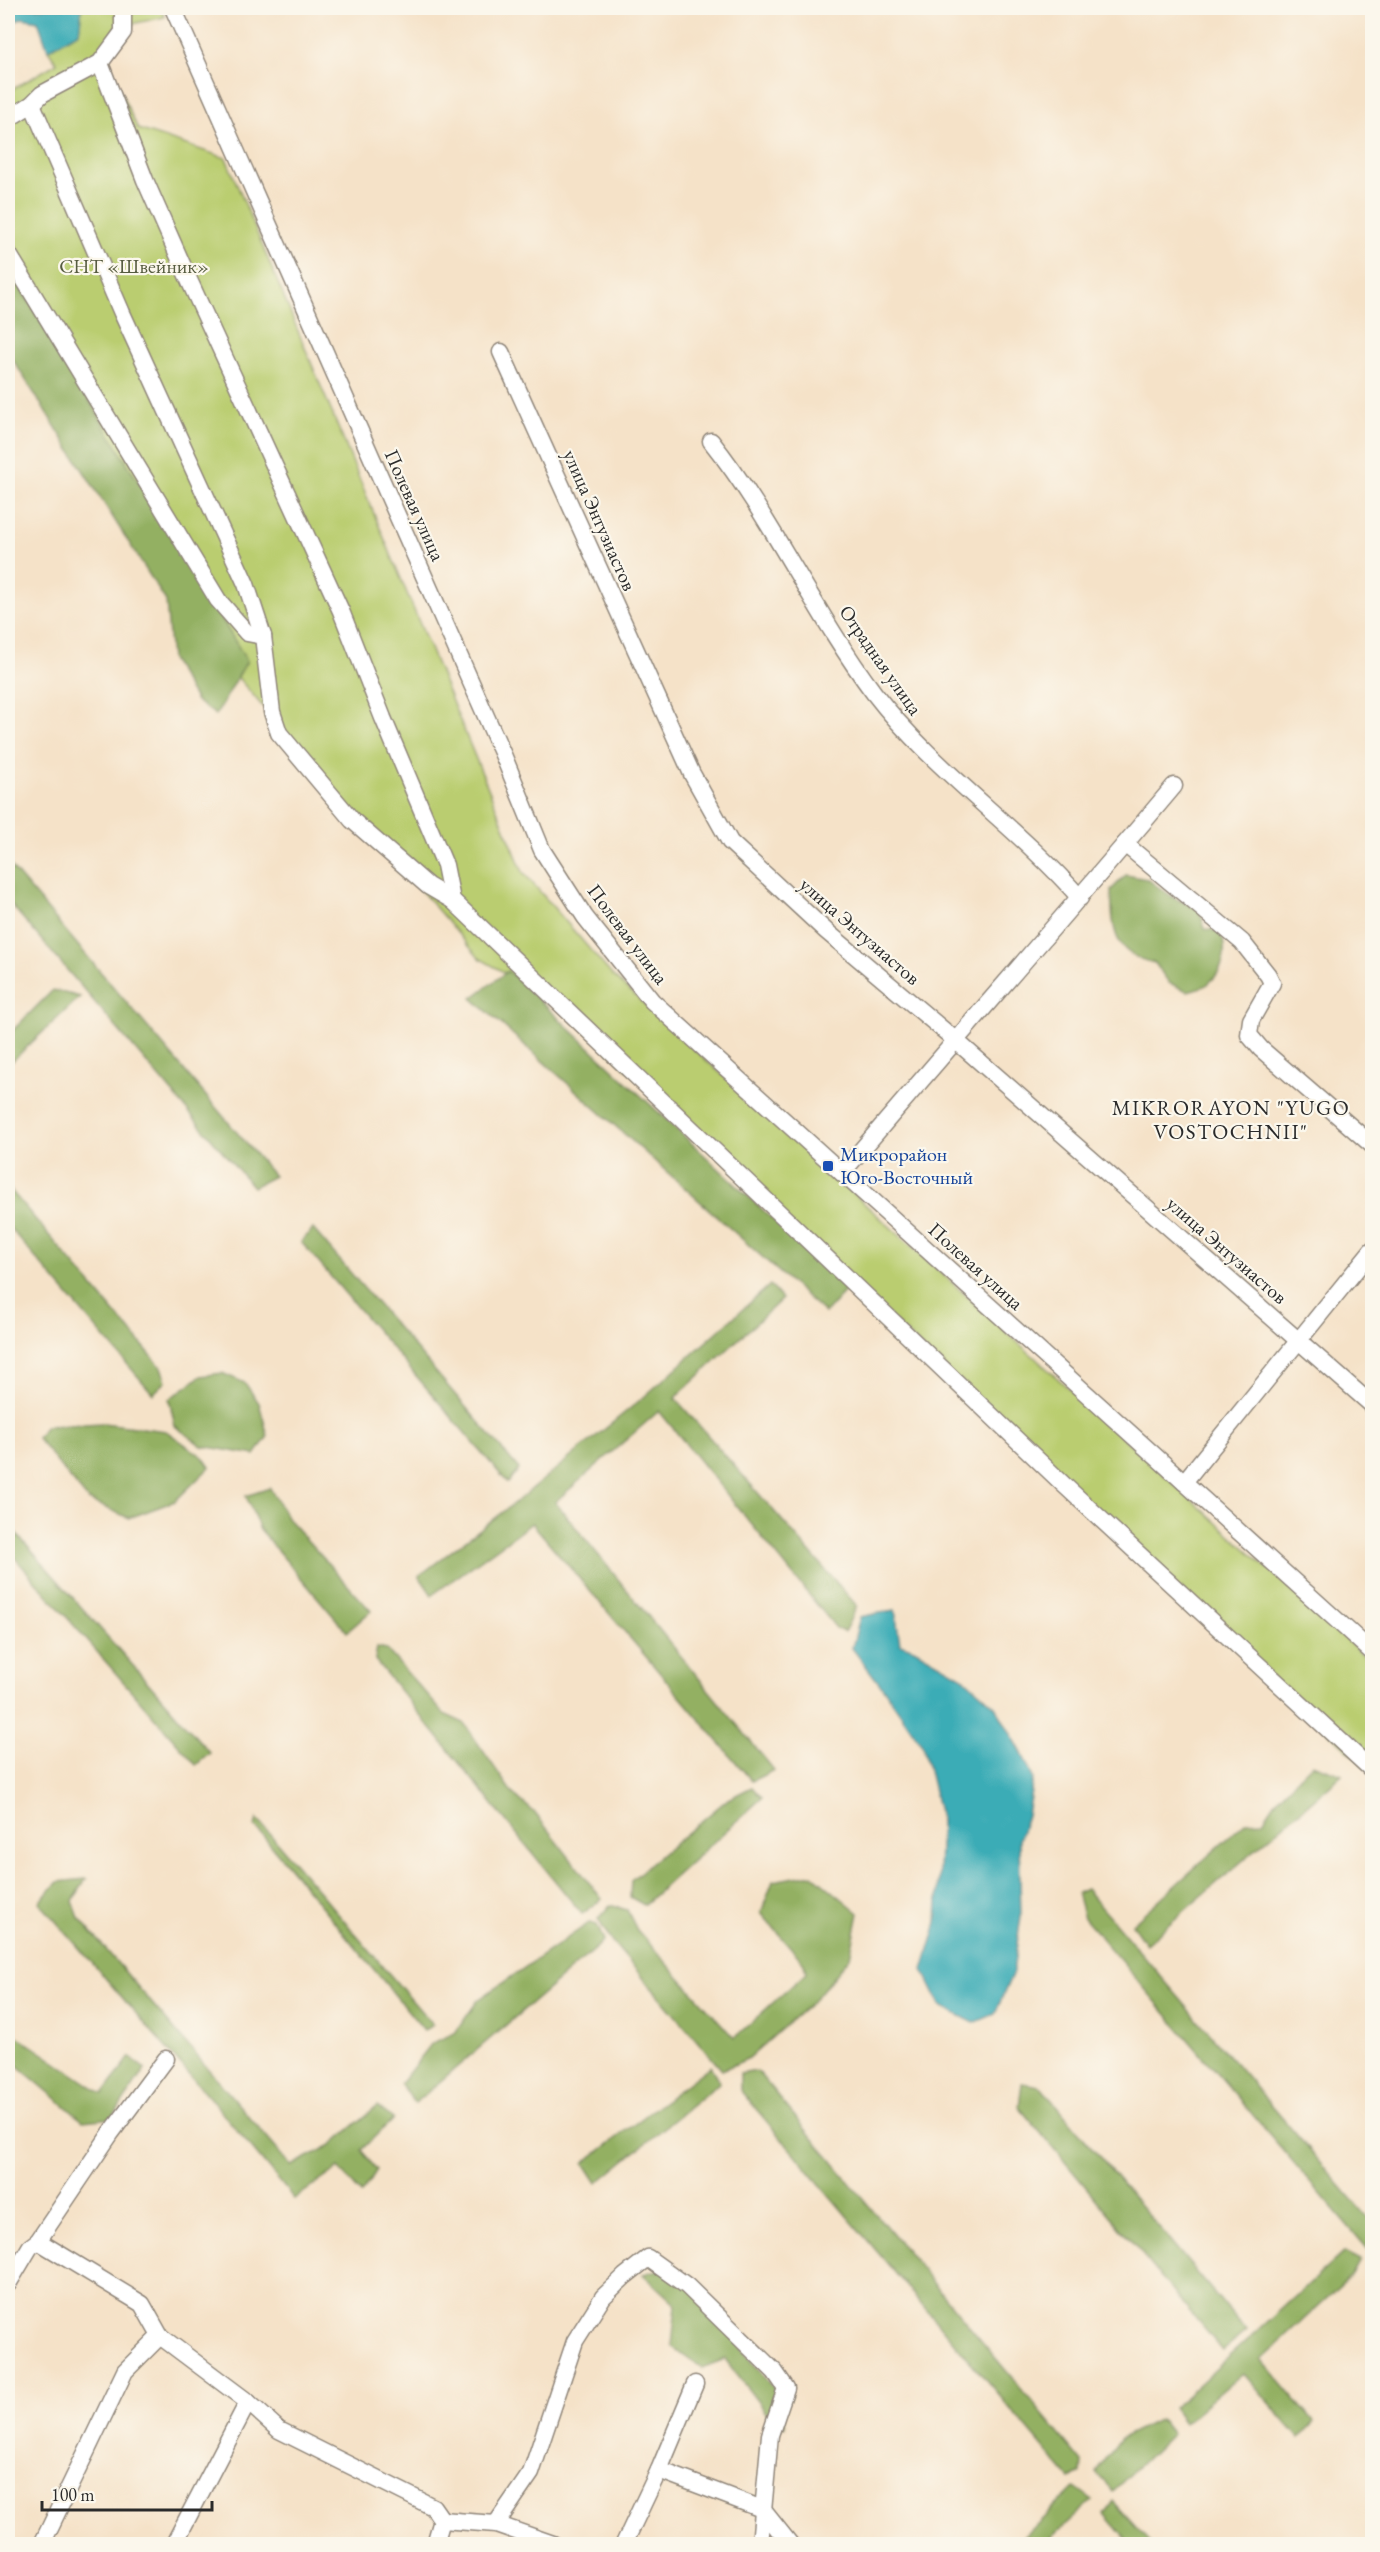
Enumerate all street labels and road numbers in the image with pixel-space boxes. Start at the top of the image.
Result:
street label: Полевая улица [379,445,451,565]
street label: улица Энтузиастов [557,445,643,595]
street label: Отрадная улица [833,600,929,720]
street label: улица Энтузиастов [794,871,926,991]
street label: Полевая улица [582,878,674,990]
street label: улица Энтузиастов [1161,1190,1293,1310]
street label: Полевая улица [923,1216,1029,1316]

